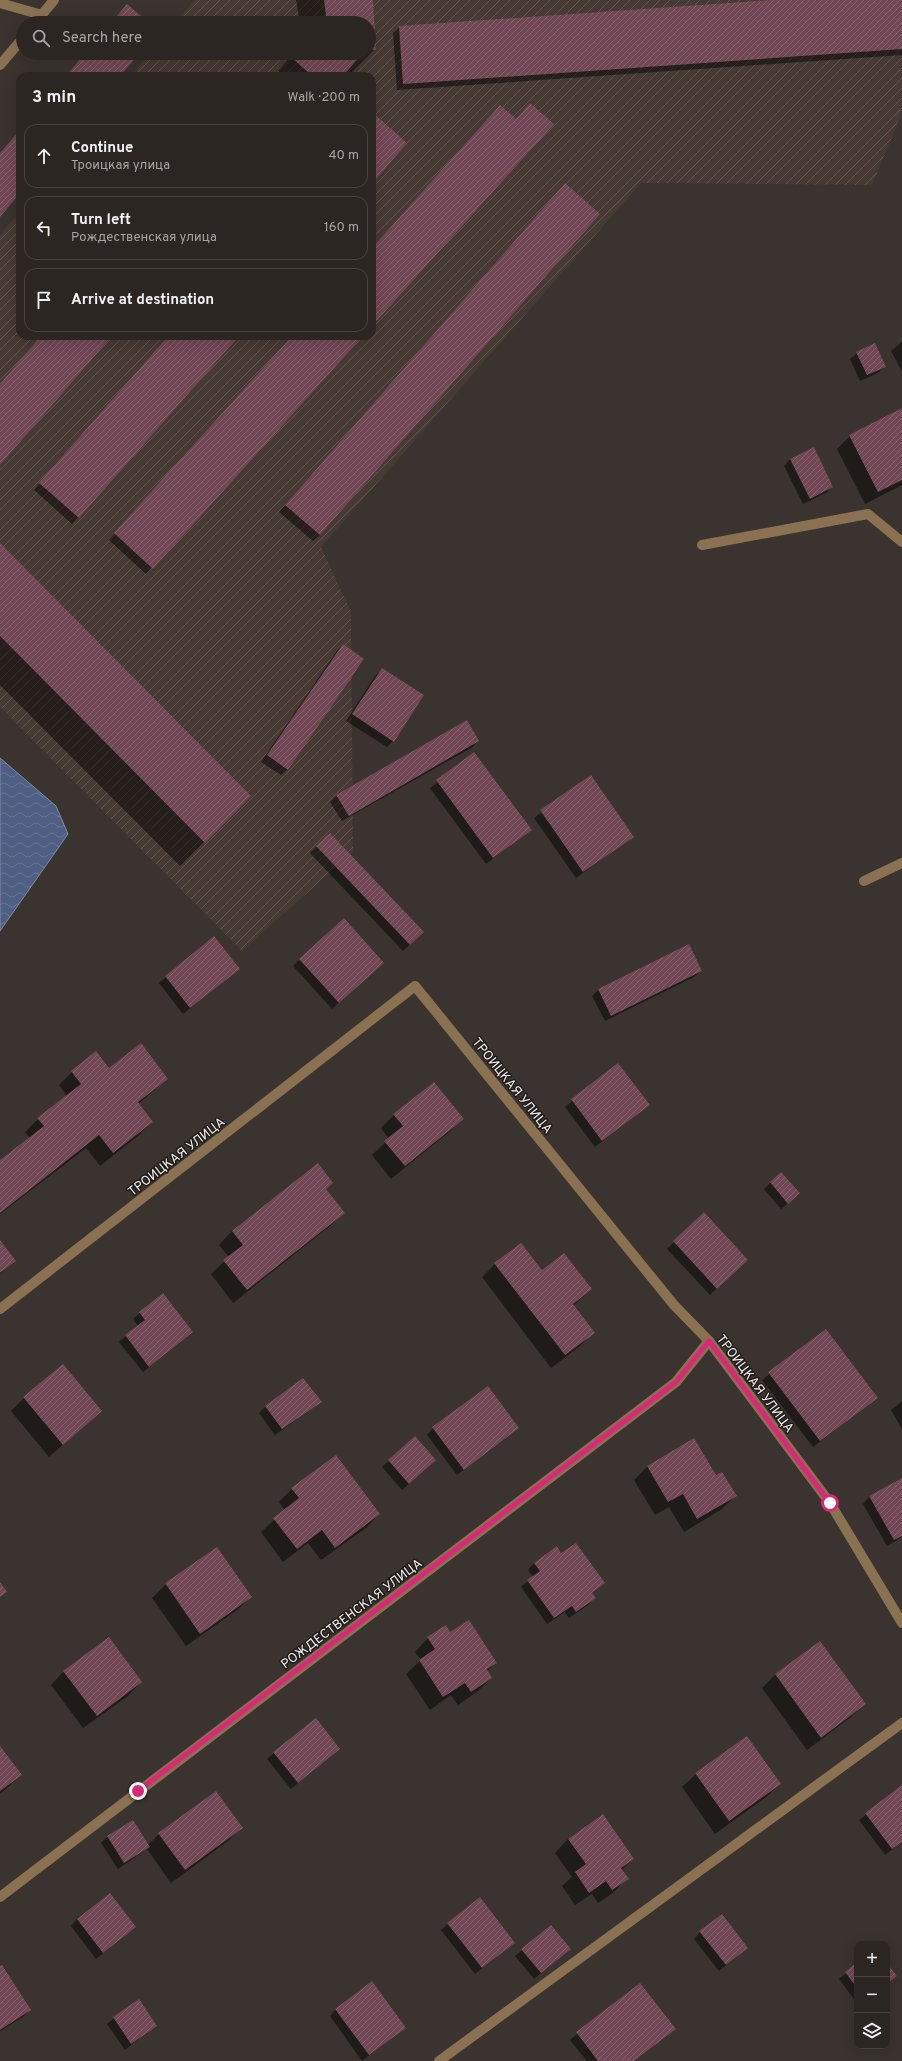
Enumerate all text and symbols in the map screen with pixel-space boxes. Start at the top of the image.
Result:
search box [16,16,376,60]
icon: search [30,27,52,49]
text: Search here [62,29,142,48]
text: 3 min [32,87,76,109]
text: Walk · 200 m [288,90,360,106]
text: Continue [71,139,133,158]
icon: ahead [33,145,55,167]
text: 40 m [329,148,359,164]
text: Троицкая улица [71,158,170,174]
text: Turn left [71,211,131,230]
icon: left [33,217,55,239]
text: 160 m [324,220,359,236]
text: Рождественская улица [71,230,217,246]
icon: arrive [33,289,55,311]
text: Arrive at destination [71,291,214,310]
street label: ТРОИЦКАЯ УЛИЦА [468,1035,555,1138]
street label: ТРОИЦКАЯ УЛИЦА [126,1115,229,1200]
street label: ТРОИЦКАЯ УЛИЦА [712,1332,797,1437]
route start [821,1494,839,1512]
street label: РОЖДЕСТВЕНСКАЯ УЛИЦА [278,1556,426,1673]
route end [129,1782,147,1800]
map controls [854,1941,890,2049]
button: + [854,1941,890,1977]
button: − [854,1977,890,2013]
button: layers [854,2013,890,2049]

